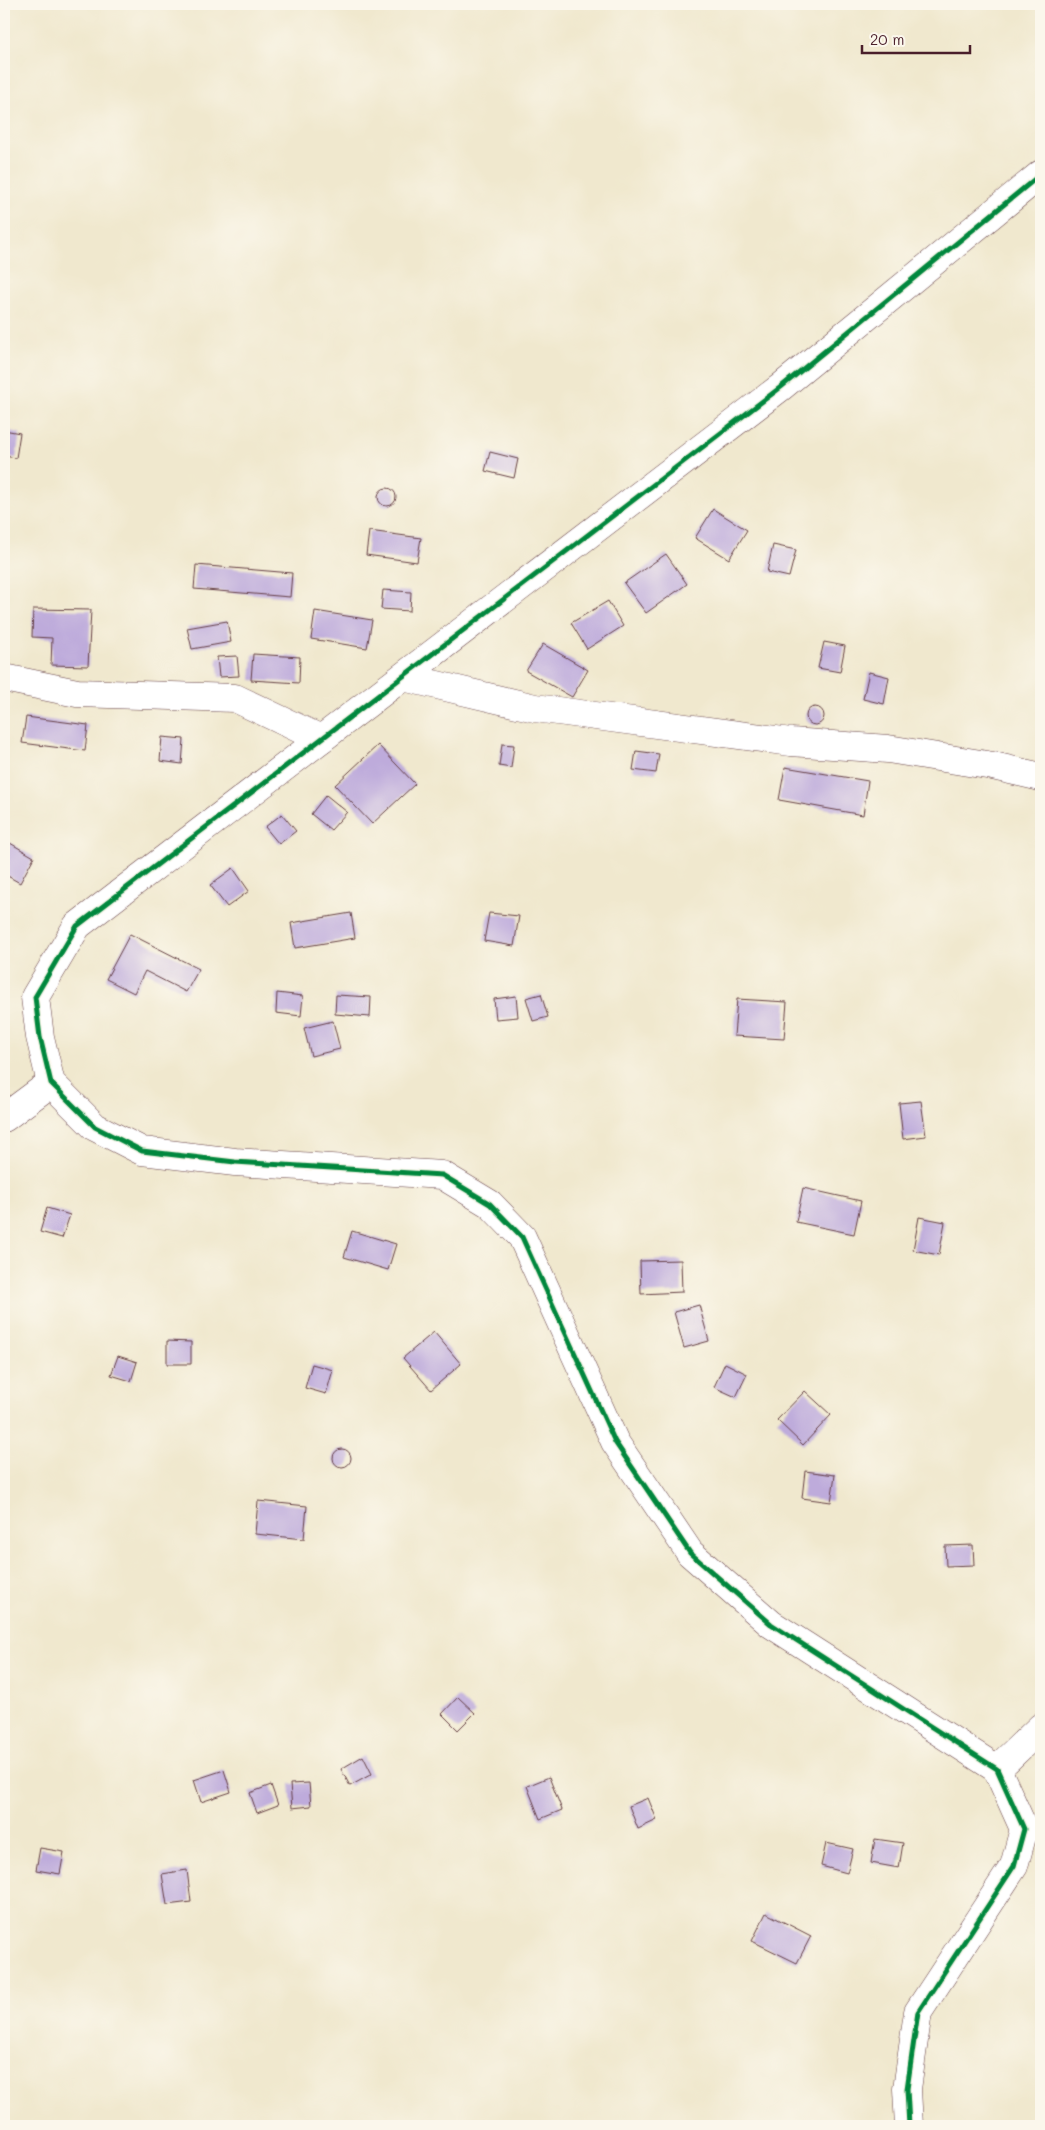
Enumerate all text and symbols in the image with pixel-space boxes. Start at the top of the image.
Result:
scale bar [862,22,970,54]
text: 20 m [870,29,904,49]

